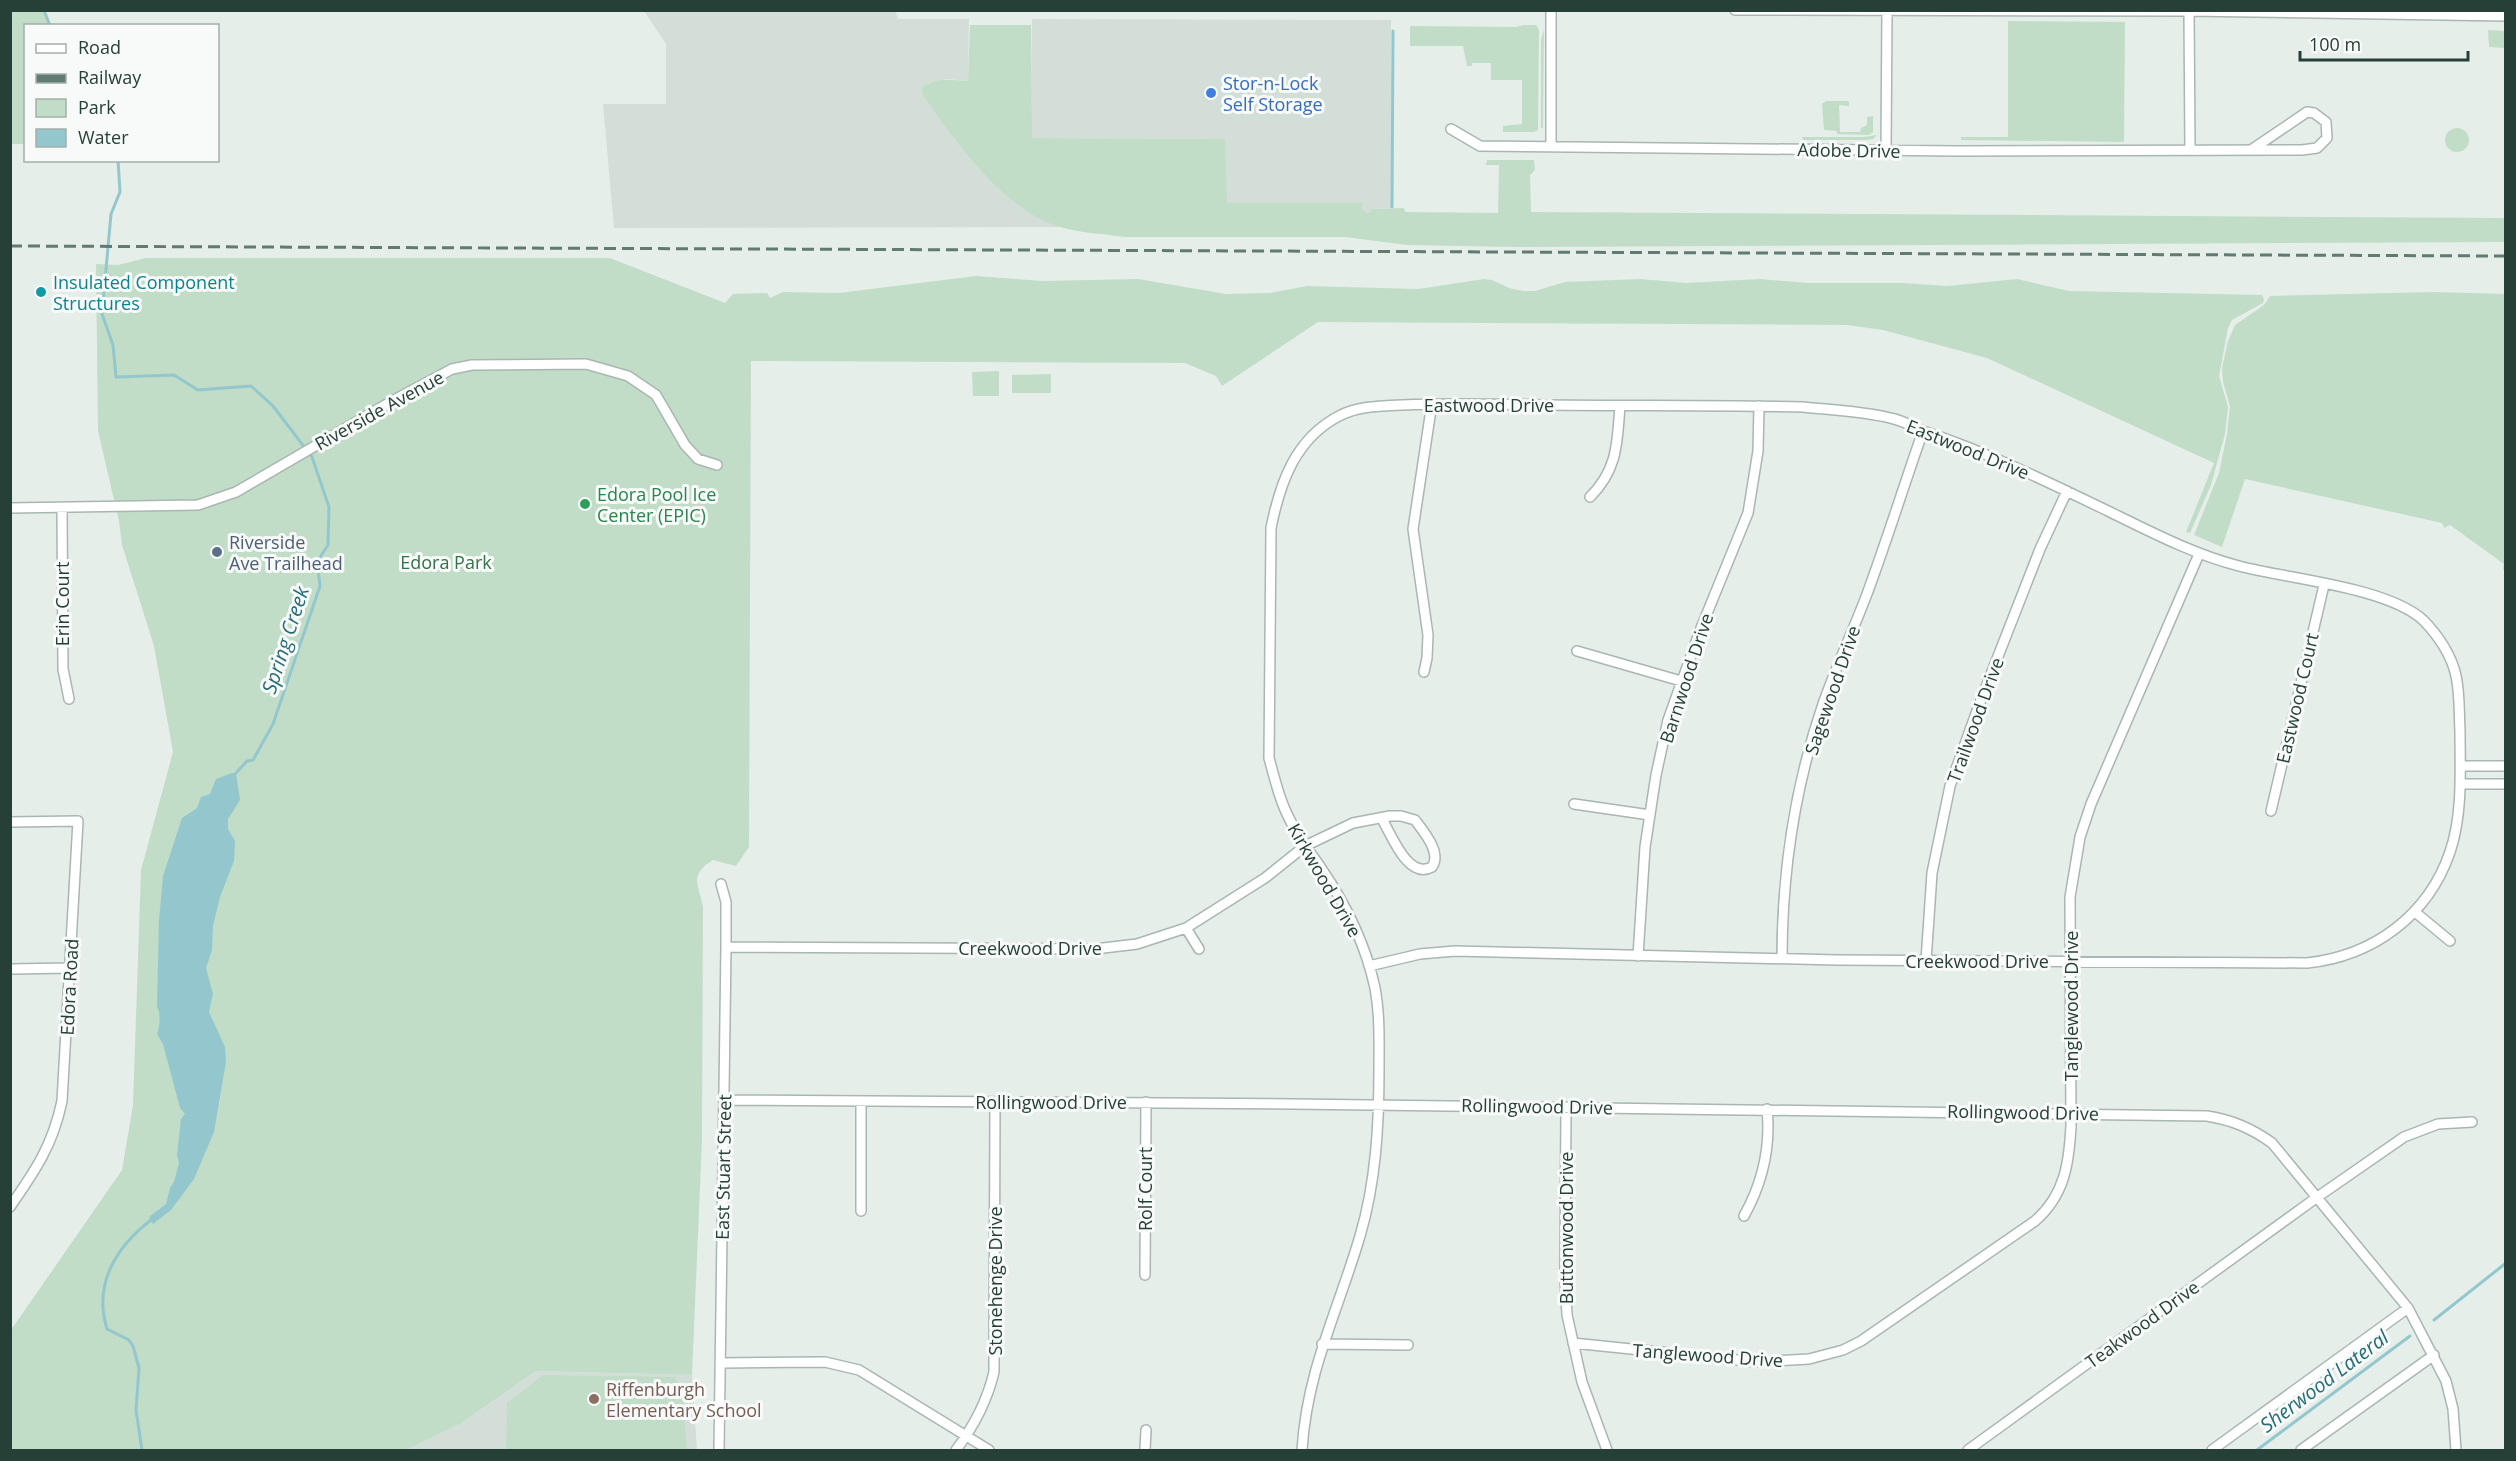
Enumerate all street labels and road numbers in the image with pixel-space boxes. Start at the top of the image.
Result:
street label: Adobe Drive [1797,137,1901,163]
street label: Riverside Avenue [310,365,448,455]
street label: Eastwood Drive [1424,393,1554,417]
street label: Eastwood Drive [1903,413,2033,485]
street label: Erin Court [50,562,74,646]
street label: Barnwood Drive [1654,610,1718,746]
street label: Sagewood Drive [1799,622,1865,758]
street label: Eastwood Court [2270,630,2324,766]
street label: Trailwood Drive [1941,654,2009,786]
street label: Kirkwood Drive [1283,819,1367,941]
street label: Tanglewood Drive [2059,931,2083,1081]
street label: Creekwood Drive [958,936,1102,960]
street label: Edora Road [54,938,84,1036]
street label: Creekwood Drive [1905,949,2049,973]
street label: Rollingwood Drive [975,1090,1127,1114]
street label: Rollingwood Drive [1461,1093,1613,1119]
street label: East Stuart Street [710,1094,736,1240]
street label: Rollingwood Drive [1947,1099,2099,1125]
street label: Rolf Court [1133,1147,1157,1231]
street label: Buttonwood Drive [1554,1152,1578,1304]
street label: Stonehenge Drive [983,1206,1007,1356]
street label: Teakwood Drive [2080,1275,2204,1373]
street label: Tanglewood Drive [1632,1338,1784,1372]

